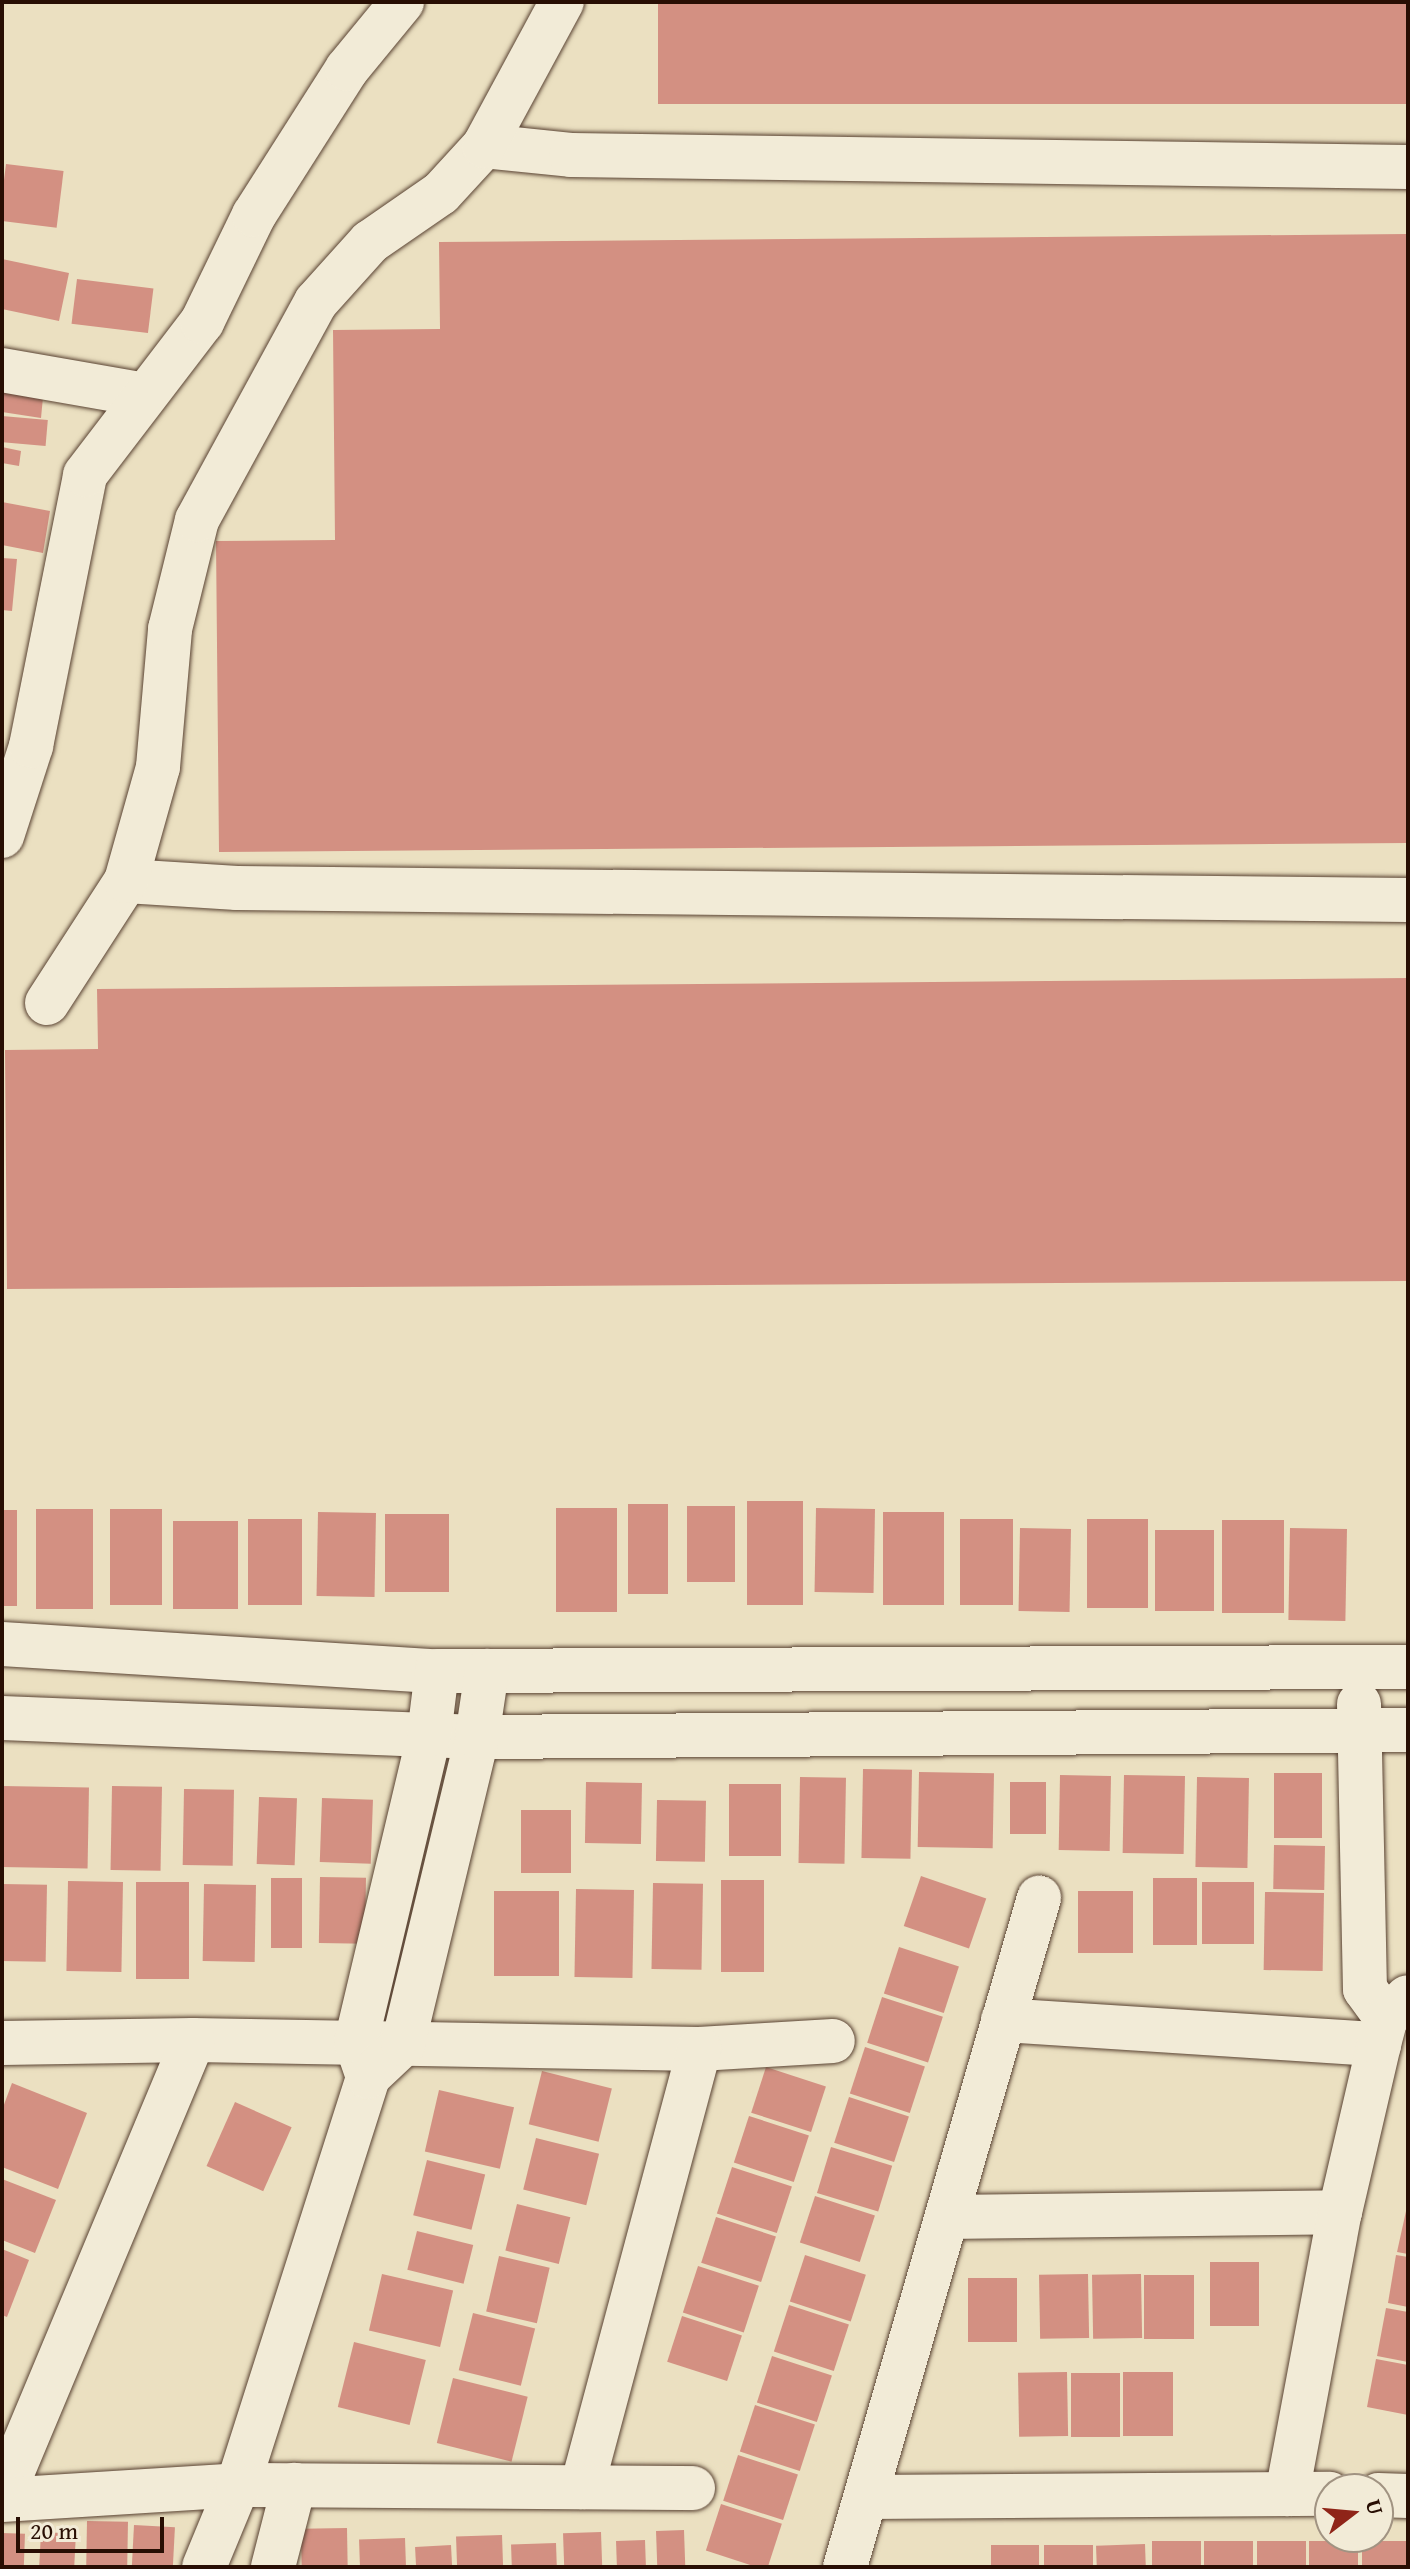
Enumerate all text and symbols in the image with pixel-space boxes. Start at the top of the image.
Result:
north arrow [1314,2473,1394,2553]
text: U [1358,2495,1393,2518]
scale bar [20,2501,168,2551]
text: 20 m [30,2513,78,2548]

